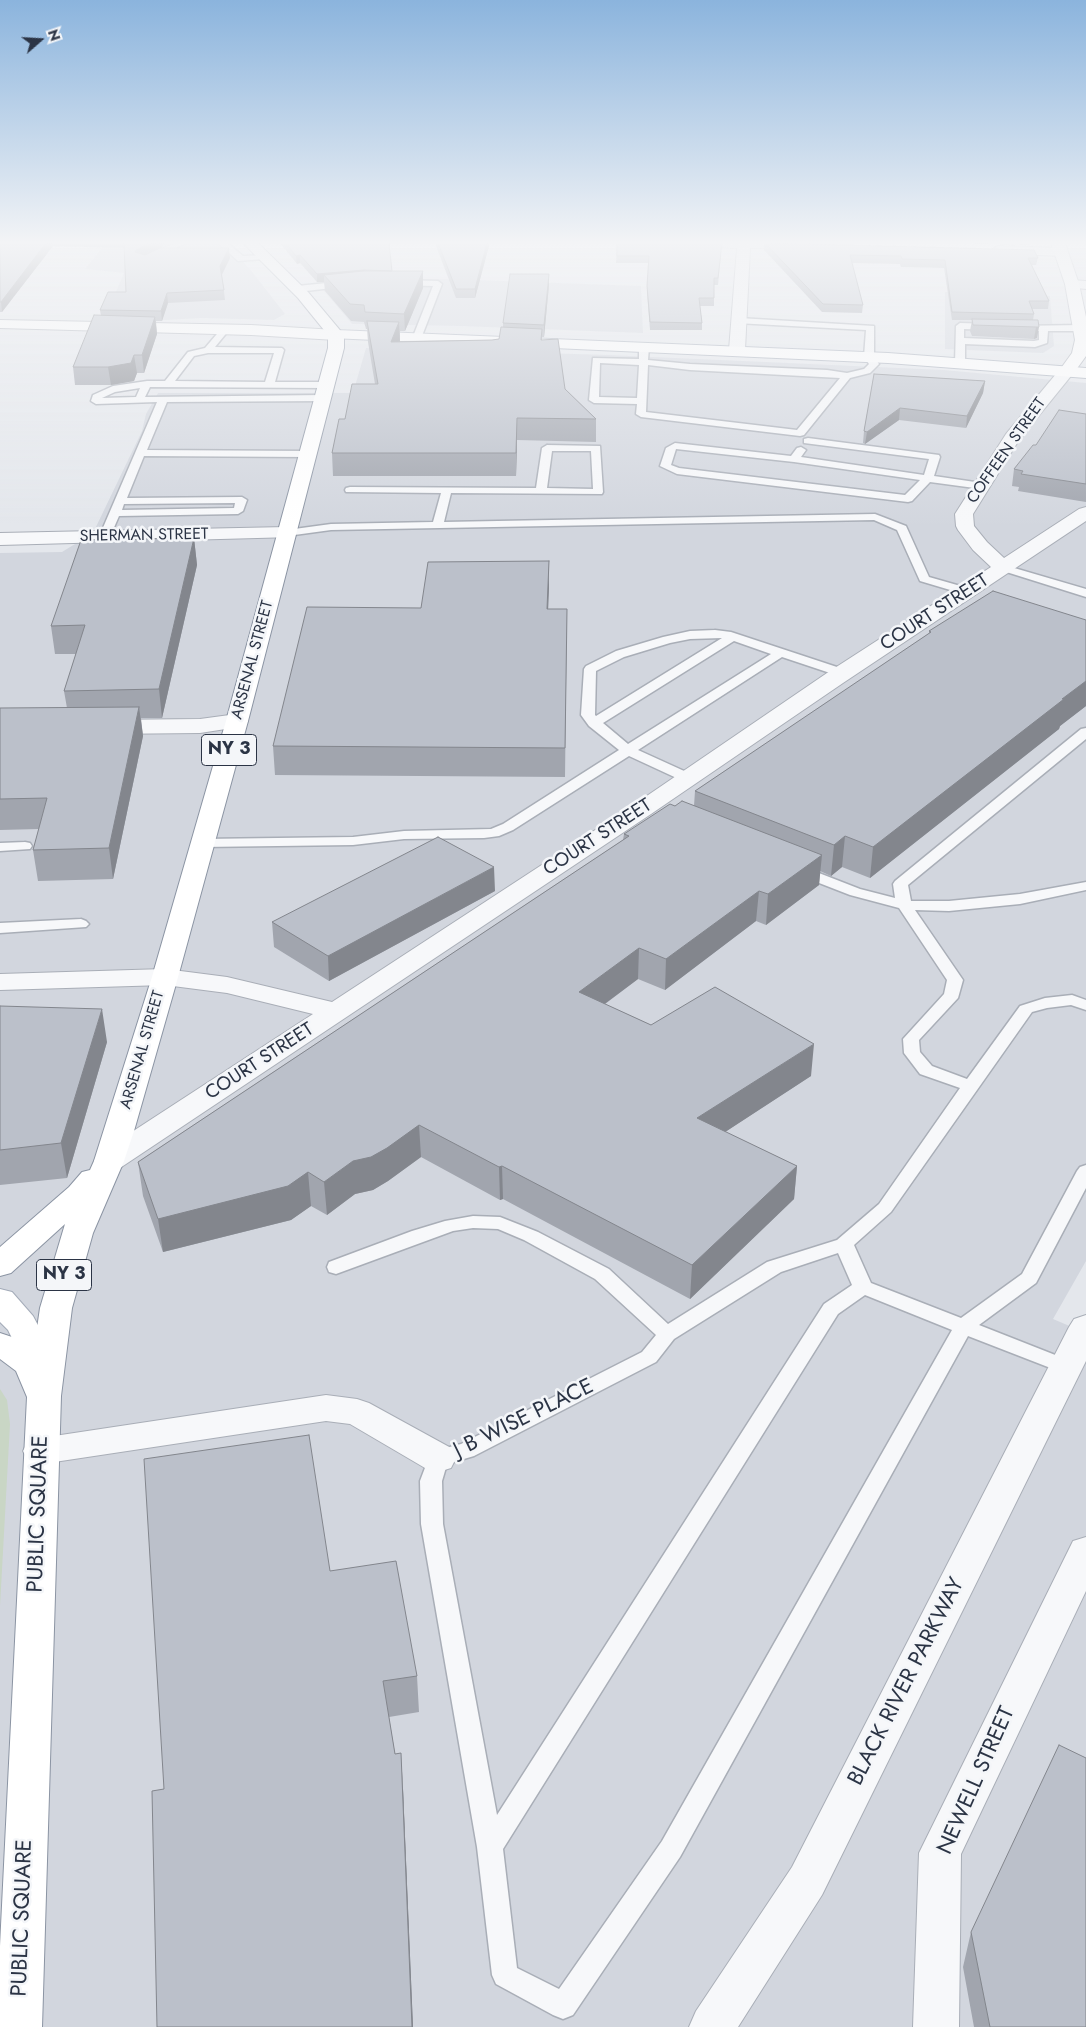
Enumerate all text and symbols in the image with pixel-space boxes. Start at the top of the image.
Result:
north arrow [15,15,65,65]
text: N [43,27,65,44]
street label: COFFEEN STREET [963,394,1051,508]
street label: SHERMAN STREET [79,525,209,547]
street label: COURT STREET [876,569,994,657]
street label: ARSENAL STREET [228,598,278,722]
road number: NY 3 [202,734,256,766]
street label: COURT STREET [539,794,657,882]
street label: ARSENAL STREET [117,989,169,1111]
street label: COURT STREET [201,1018,319,1106]
road number: NY 3 [36,1260,92,1290]
street label: J B WISE PLACE [450,1374,598,1464]
street label: PUBLIC SQUARE [23,1435,55,1593]
street label: BLACK RIVER PARKWAY [843,1574,971,1790]
street label: NEWELL STREET [933,1703,1021,1859]
street label: PUBLIC SQUARE [7,1839,39,1997]

